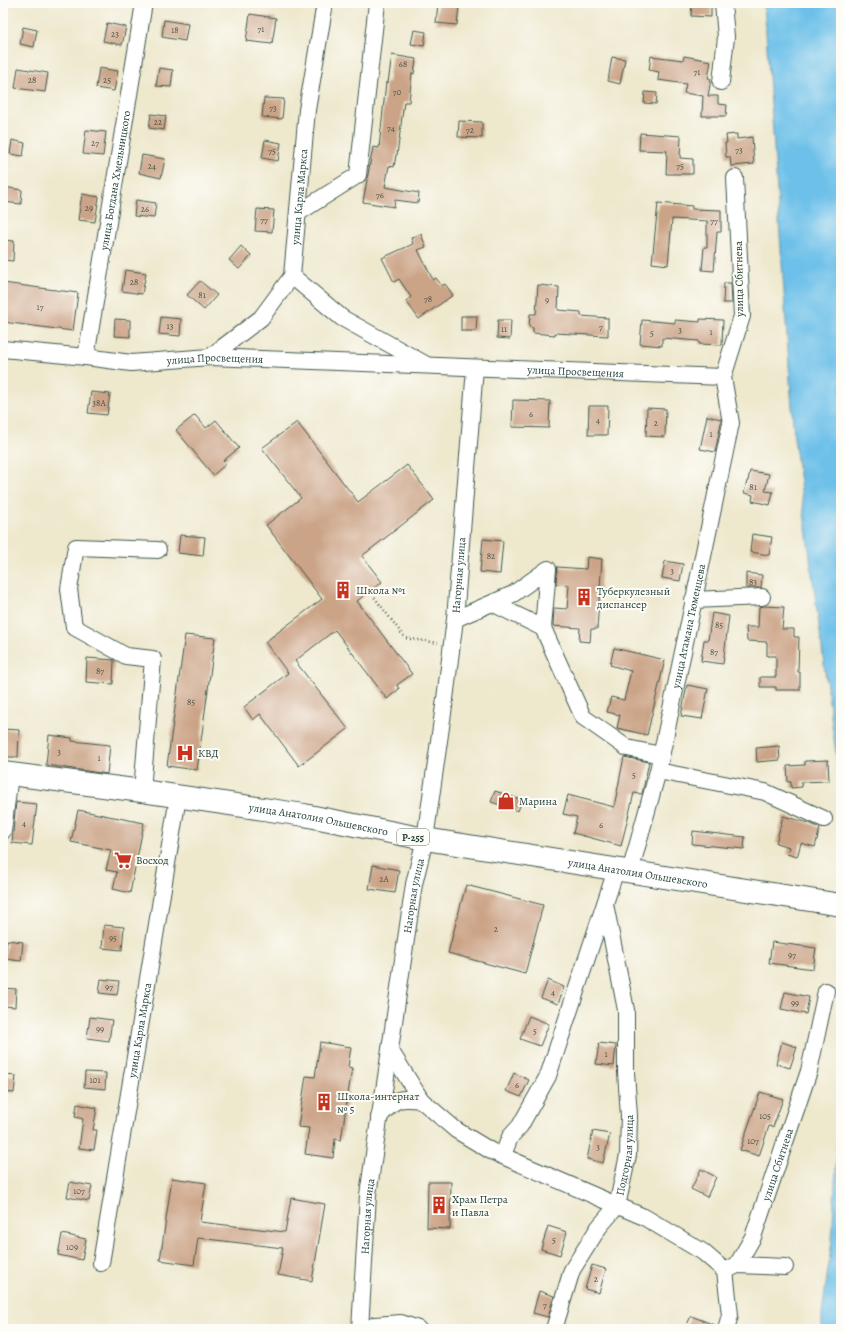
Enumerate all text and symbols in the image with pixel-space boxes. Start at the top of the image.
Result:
house number: 71 [258,23,264,35]
house number: 18 [171,24,179,36]
house number: 23 [111,28,119,40]
house number: 68 [399,58,407,70]
house number: 71 [694,66,700,78]
house number: 28 [28,74,36,86]
house number: 25 [103,74,111,86]
house number: 70 [393,86,401,98]
house number: 73 [269,102,277,114]
street label: улица Богдана Хмельницкого [96,109,134,252]
house number: 22 [154,116,163,128]
house number: 74 [387,122,395,134]
house number: 72 [466,124,475,136]
house number: 27 [91,137,99,149]
house number: 73 [735,144,743,156]
house number: 75 [268,145,276,157]
street label: улица Карла Маркса [287,147,311,246]
house number: 24 [148,160,156,172]
house number: 75 [676,160,684,172]
house number: 76 [376,189,384,201]
house number: 29 [85,202,93,214]
house number: 26 [141,203,149,215]
house number: 77 [260,214,268,226]
house number: 77 [710,215,718,227]
street label: улица Сбитнева [731,240,747,318]
house number: 28 [130,276,138,288]
house number: 81 [198,289,206,301]
house number: 78 [424,293,432,305]
house number: 9 [545,294,549,306]
house number: 17 [37,301,44,313]
house number: 13 [167,320,174,332]
house number: 7 [599,321,603,333]
house number: 11 [501,323,507,335]
house number: 3 [678,324,682,336]
house number: 1 [709,326,713,338]
house number: 5 [650,327,654,339]
street label: улица Просвещения [165,349,264,368]
street label: улица Просвещения [526,362,624,381]
house number: 38А [92,397,106,409]
house number: 6 [529,408,533,420]
house number: 4 [596,414,600,426]
house number: 2 [654,417,659,429]
house number: 1 [709,428,713,440]
house number: 81 [749,481,757,493]
street label: Нагорная улица [448,536,469,614]
house number: 82 [487,550,496,562]
street label: улица Атамана Тюменцева [668,561,709,691]
house number: 3 [670,565,674,577]
house number: 83 [749,576,757,588]
building icon: Школа №1 [333,580,353,600]
place label: Школа №1 [356,583,406,598]
place label: Туберкулезный диспансер [596,584,670,612]
building icon: Туберкулезный диспансер [574,587,594,607]
house number: 85 [715,619,723,631]
house number: 87 [710,646,718,658]
house number: 87 [96,665,104,677]
house number: 85 [187,696,195,708]
hospital icon: КВД [175,743,195,763]
house number: 3 [57,746,61,758]
place label: КВД [198,746,219,761]
house number: 1 [97,752,101,764]
house number: 5 [632,769,636,781]
shop icon: Марина [496,791,516,811]
place label: Марина [519,794,558,809]
street label: улица Анатолия Ольшевского [247,799,390,839]
house number: 4 [22,817,26,829]
house number: 6 [599,819,603,831]
road number: Р-255 [397,829,429,845]
supermarket icon: Восход [113,850,133,870]
place label: Восход [136,853,169,868]
street label: улица Анатолия Ольшевского [566,854,709,891]
street label: Нагорная улица [399,856,428,934]
house number: 2А [379,873,390,885]
house number: 2 [494,923,499,935]
house number: 95 [109,932,117,944]
house number: 97 [788,949,796,961]
house number: 97 [105,981,113,993]
street label: улица Карла Маркса [124,981,155,1080]
house number: 4 [551,986,555,998]
house number: 99 [791,997,799,1009]
house number: 99 [96,1023,104,1035]
house number: 5 [533,1025,537,1037]
house number: 1 [604,1048,608,1060]
house number: 101 [90,1074,100,1086]
house number: 6 [515,1079,519,1091]
place label: Школа-интернат № 5 [337,1089,419,1117]
building icon: Школа-интернат № 5 [314,1092,334,1112]
house number: 105 [759,1110,771,1122]
street label: Подгорная улица [612,1113,637,1197]
street label: улица Сбитнева [758,1125,797,1204]
house number: 107 [747,1135,759,1147]
house number: 3 [596,1141,600,1153]
street label: Нагорная улица [357,1176,378,1255]
house number: 107 [73,1185,85,1197]
place label: Храм Петра и Павла [452,1192,509,1220]
building icon: Храм Петра и Павла [429,1195,449,1215]
house number: 5 [552,1234,556,1246]
house number: 109 [66,1241,78,1253]
house number: 2 [594,1273,599,1285]
house number: 7 [543,1299,547,1311]

